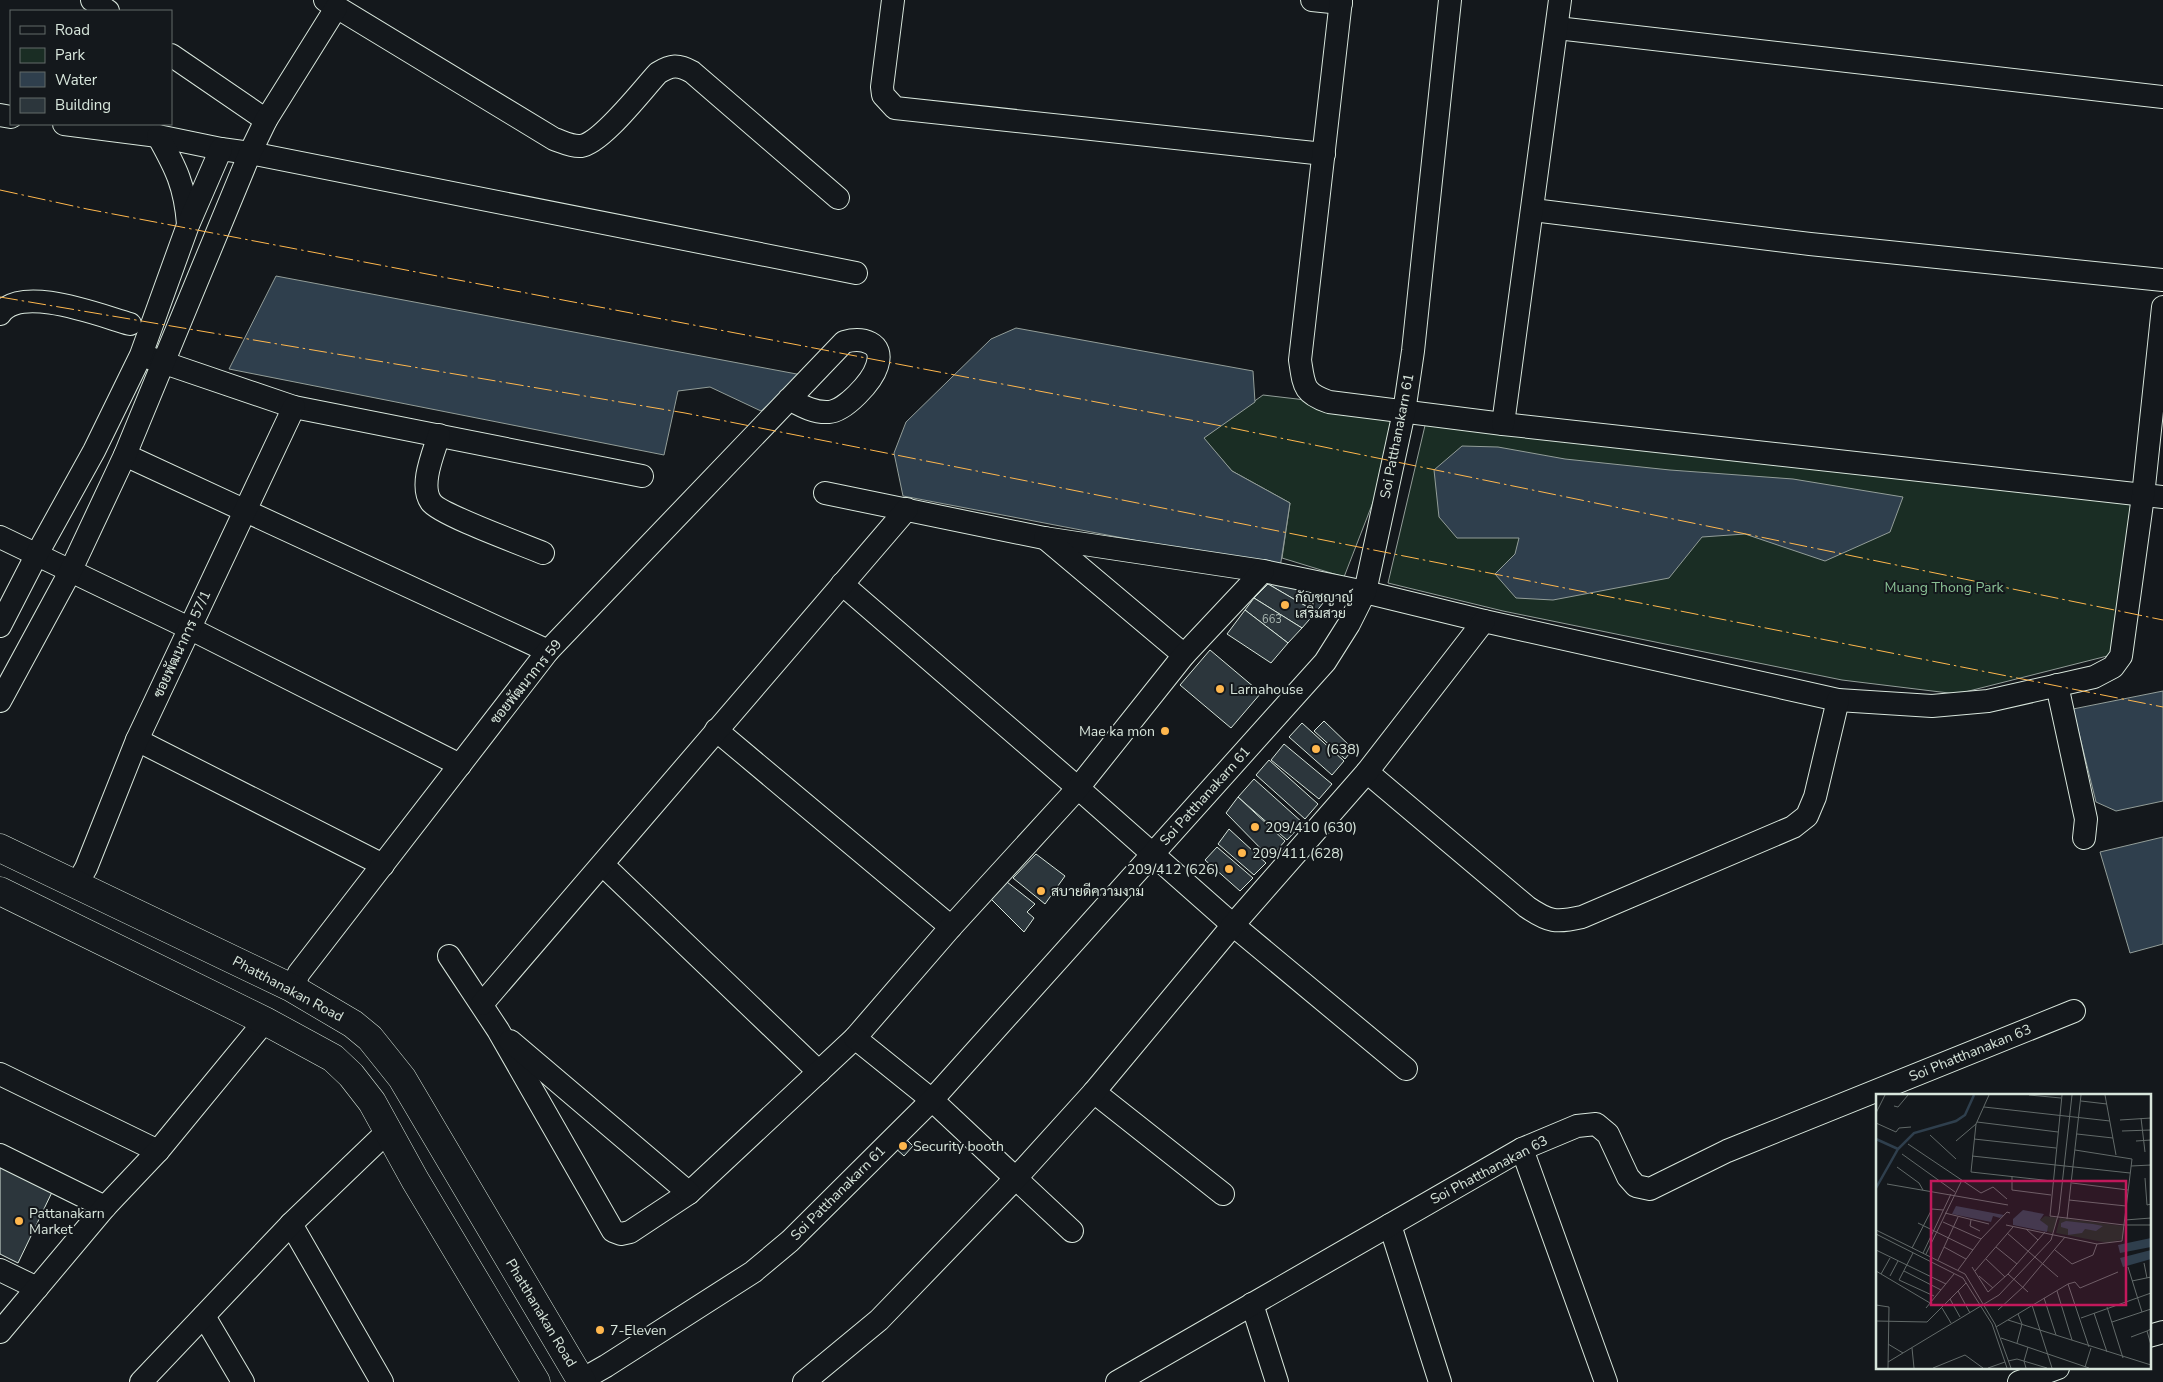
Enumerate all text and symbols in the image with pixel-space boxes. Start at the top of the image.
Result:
legend [10,10,172,125]
text: Road [55,20,90,40]
text: Park [55,45,85,65]
text: Water [55,70,98,90]
text: Building [55,95,111,115]
street label: Soi Patthanakarn 61 [1376,372,1418,500]
park label: Muang Thong Park [1885,578,2004,597]
street label: ซอยพัฒนาการ 57/1 [149,587,215,701]
place label: กัญชญาญ์ เสริมสวย [1295,588,1353,623]
marker: กัญชญาญ์ เสริมสวย [1279,599,1291,611]
house number: 663 [1262,612,1282,627]
street label: ซอยพัฒนาการ 59 [486,635,566,729]
place label: Larnahouse [1230,680,1303,699]
marker: Larnahouse [1214,683,1226,695]
place label: Mae ka mon [1079,722,1155,741]
marker: Mae ka mon [1159,725,1171,737]
place label: (638) [1326,740,1360,759]
street label: Soi Patthanakarn 61 [1155,742,1255,850]
marker: (638) [1310,743,1322,755]
place label: 209/410 (630) [1265,818,1357,837]
marker: 209/410 (630) [1249,821,1261,833]
place label: 209/411 (628) [1252,844,1344,863]
marker: 209/411 (628) [1236,847,1248,859]
place label: 209/412 (626) [1127,860,1219,879]
marker: 209/412 (626) [1223,863,1235,875]
place label: สบายดีความงาม [1051,882,1144,901]
marker: สบายดีความงาม [1035,885,1047,897]
street label: Phatthanakan Road [229,952,347,1026]
street label: Soi Phatthanakan 63 [1906,1020,2034,1086]
inset map [1876,1094,2150,1370]
street label: Soi Phatthanakan 63 [1427,1131,1551,1209]
place label: Security booth [913,1137,1004,1156]
marker: Security booth [897,1140,909,1152]
street label: Soi Patthanakarn 61 [786,1141,890,1245]
place label: Pattanakarn Market [29,1204,105,1239]
marker: Pattanakarn Market [13,1215,25,1227]
street label: Phatthanakan Road [501,1255,581,1371]
place label: 7-Eleven [610,1321,666,1340]
marker: 7-Eleven [594,1324,606,1336]

